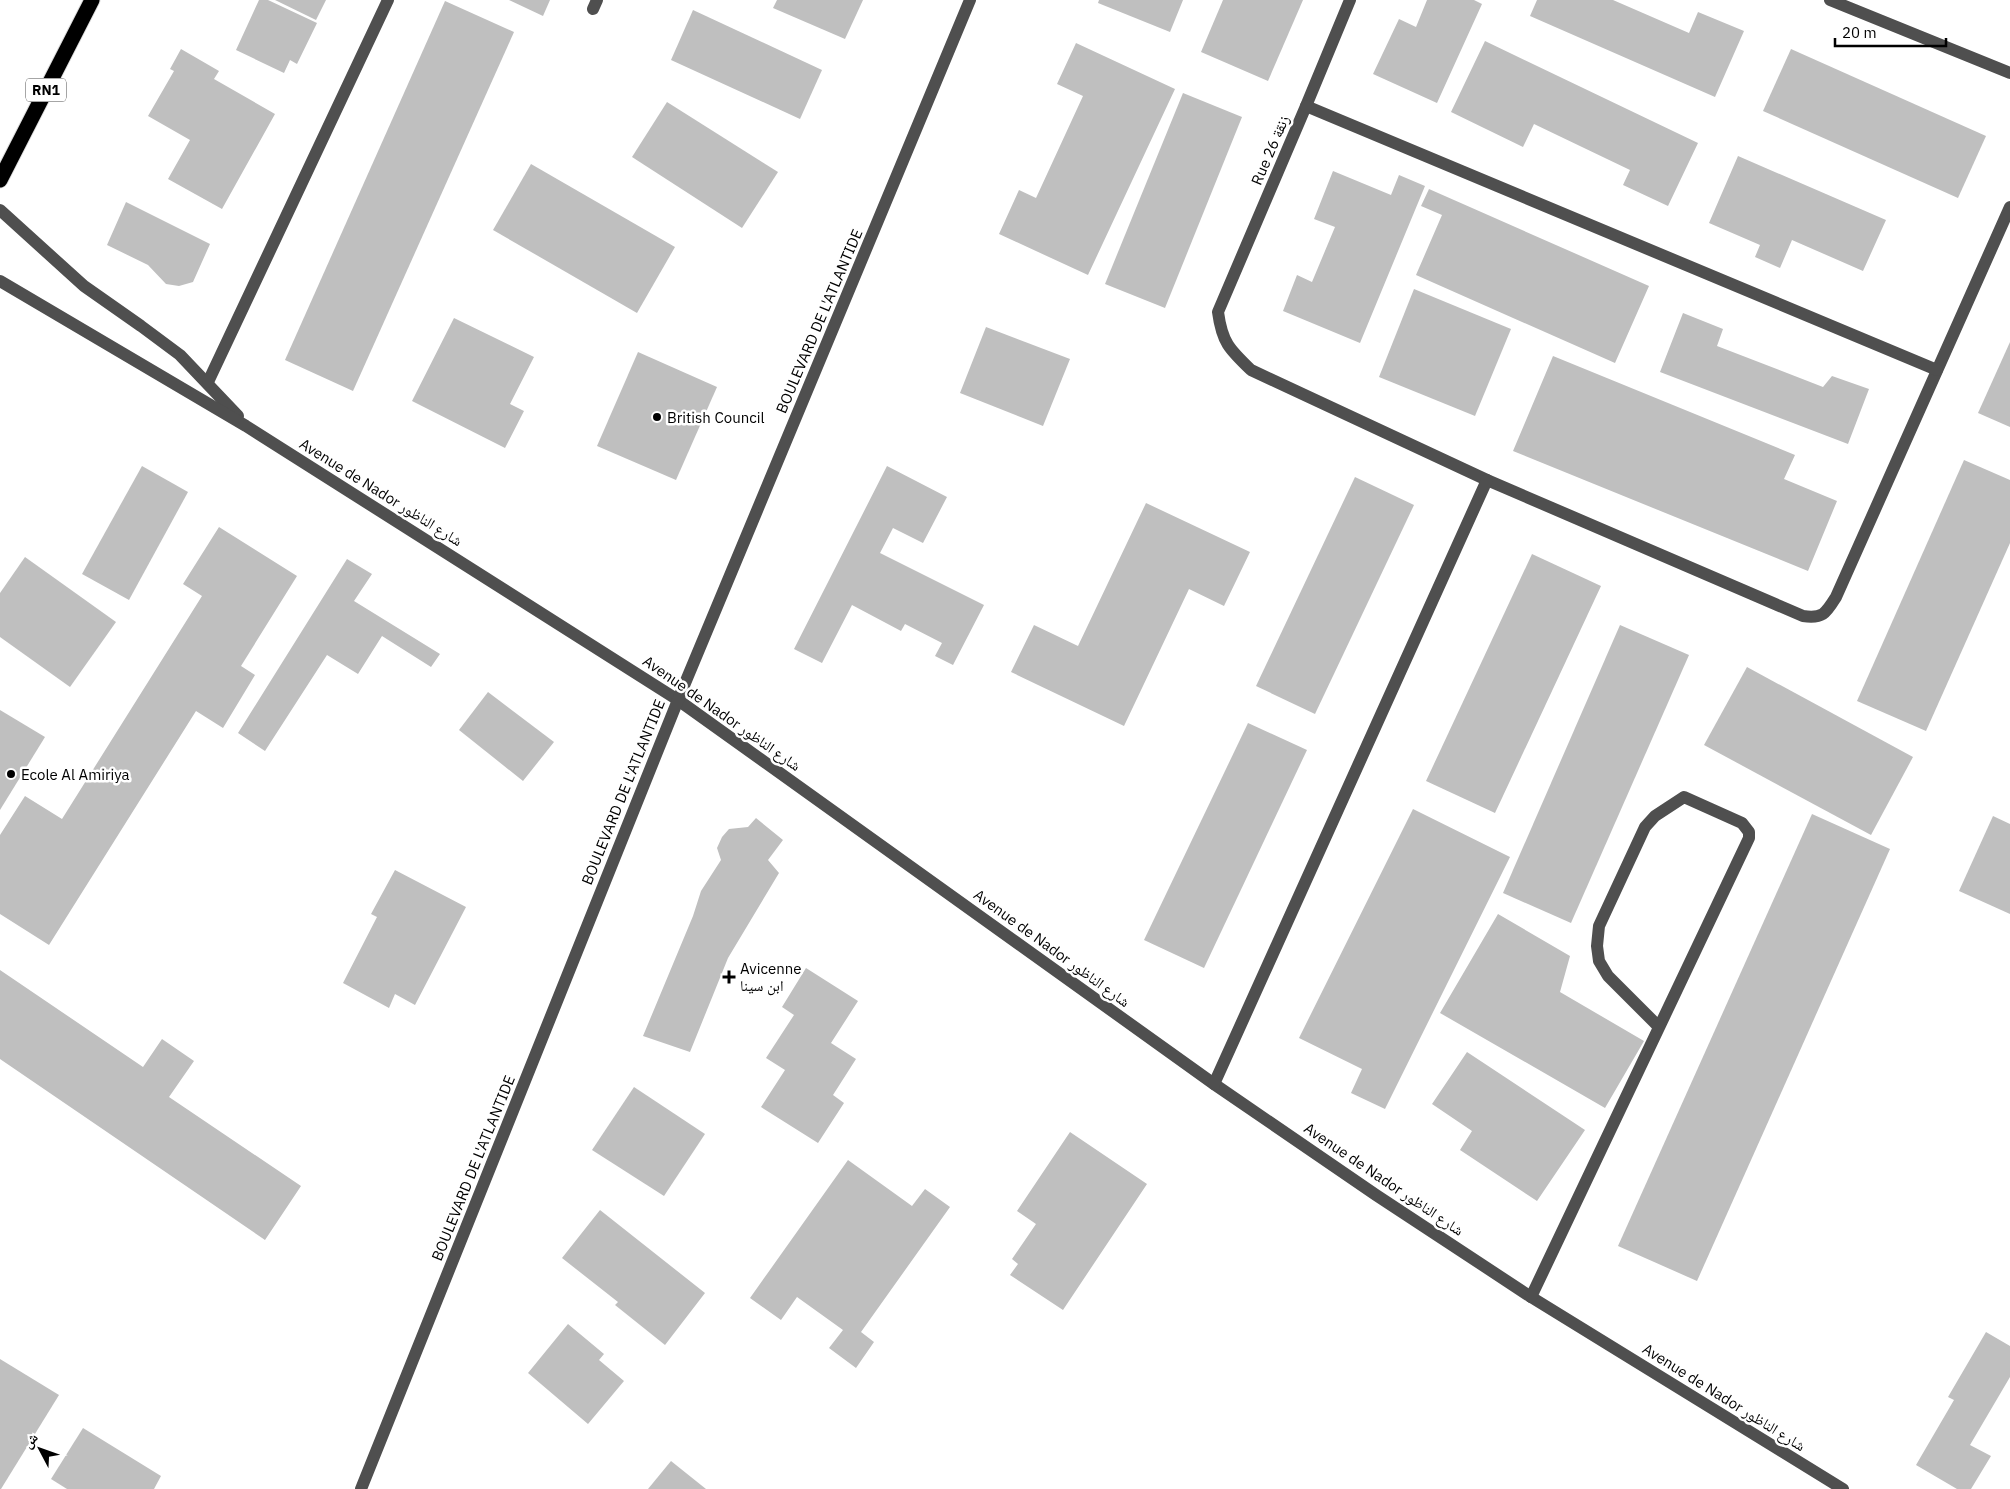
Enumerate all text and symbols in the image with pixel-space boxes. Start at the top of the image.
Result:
scale bar [1835,15,1946,47]
text: 20 m [1842,23,1877,42]
road number: RN1 [26,78,66,102]
street label: Rue 26 زنقة [1247,112,1293,188]
street label: BOULEVARD DE L'ATLANTIDE [772,226,866,416]
place label: British Council [667,408,765,427]
marker: British Council [651,411,663,423]
street label: Avenue de Nador شارع الناظور [295,434,466,551]
street label: Avenue de Nador شارع الناظور [639,651,805,776]
street label: BOULEVARD DE L'ATLANTIDE [577,697,669,887]
place label: Ecole Al Amiriya [21,765,130,784]
marker: Ecole Al Amiriya [5,768,17,780]
street label: Avenue de Nador شارع الناظور [970,885,1134,1012]
place label: Avicenne ابن سينا [740,959,801,996]
marker: Avicenne ابن سينا [722,970,736,984]
street label: BOULEVARD DE L'ATLANTIDE [427,1073,519,1263]
street label: Avenue de Nador شارع الناظور [1300,1118,1468,1240]
street label: Avenue de Nador شارع الناظور [1638,1339,1809,1456]
north arrow [15,1424,65,1474]
text: ش [19,1429,42,1452]

